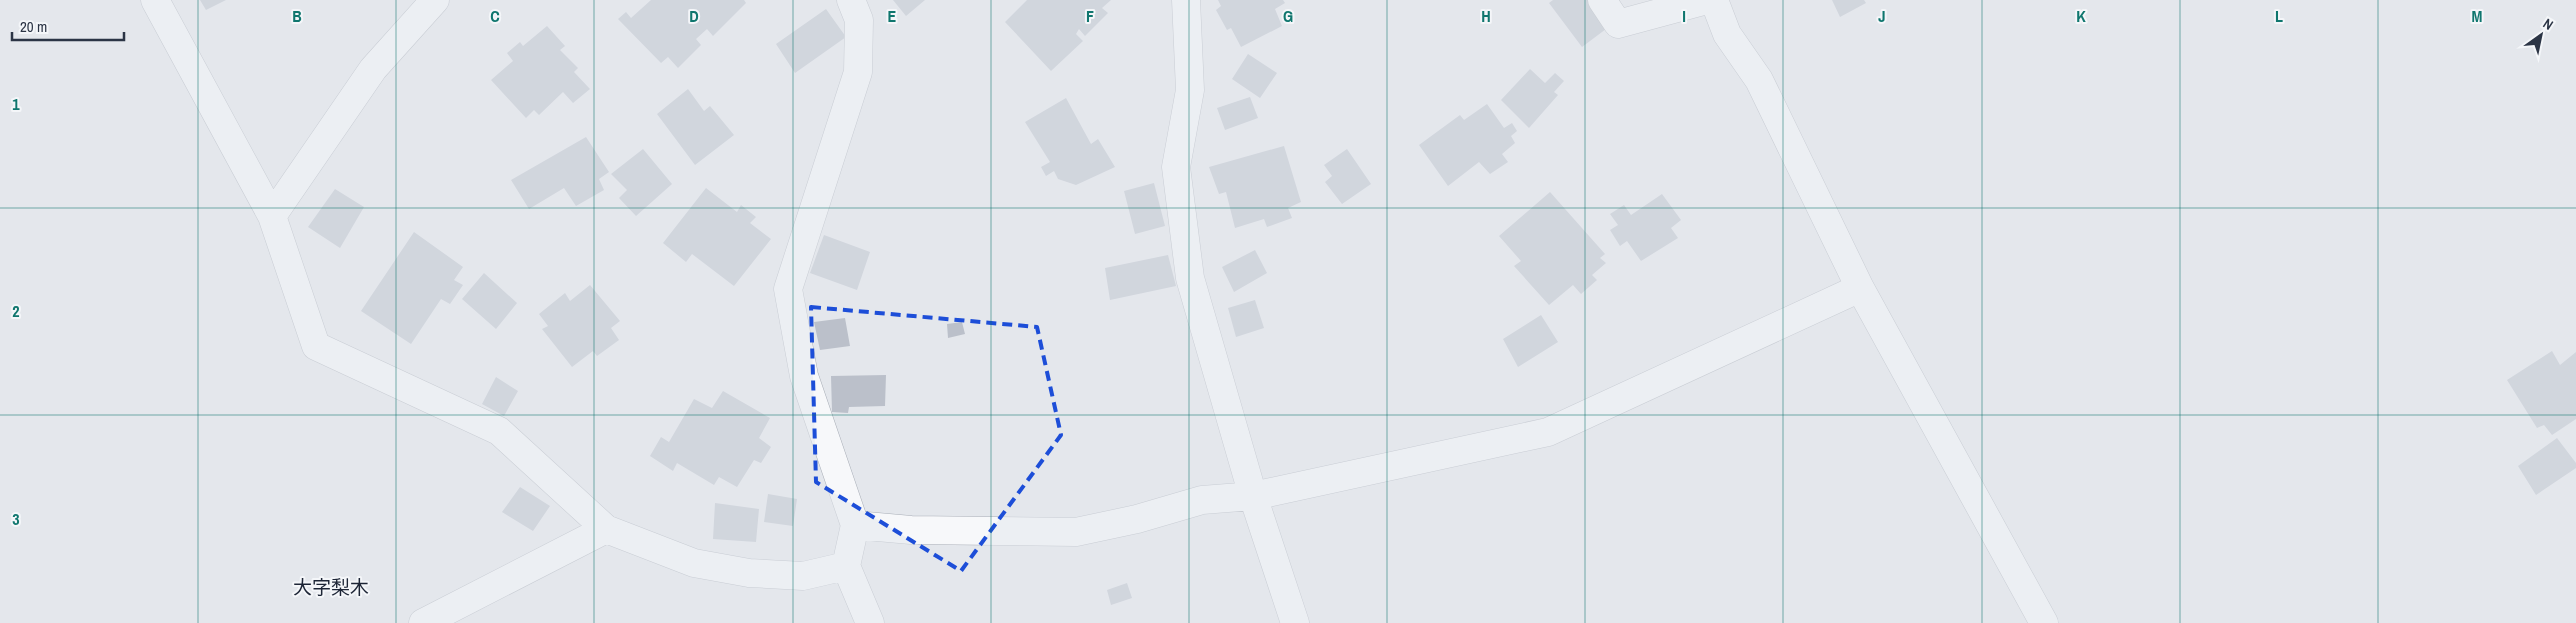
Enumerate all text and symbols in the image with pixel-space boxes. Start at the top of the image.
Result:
text: B [292,5,302,27]
text: C [490,5,500,27]
text: D [689,5,699,27]
text: E [888,5,897,27]
text: F [1086,5,1094,27]
text: G [1283,5,1293,27]
text: H [1481,5,1491,27]
text: I [1682,5,1686,27]
text: J [1878,5,1886,27]
text: K [2076,5,2086,27]
text: L [2275,5,2283,27]
text: M [2472,5,2483,27]
scale bar [12,10,125,42]
north arrow [2516,10,2566,60]
text: N [2540,14,2556,34]
text: 20 m [20,16,47,37]
text: 1 [12,93,20,115]
text: 2 [12,300,20,322]
text: 3 [12,508,20,530]
district label: 大字梨木 [293,574,369,600]

